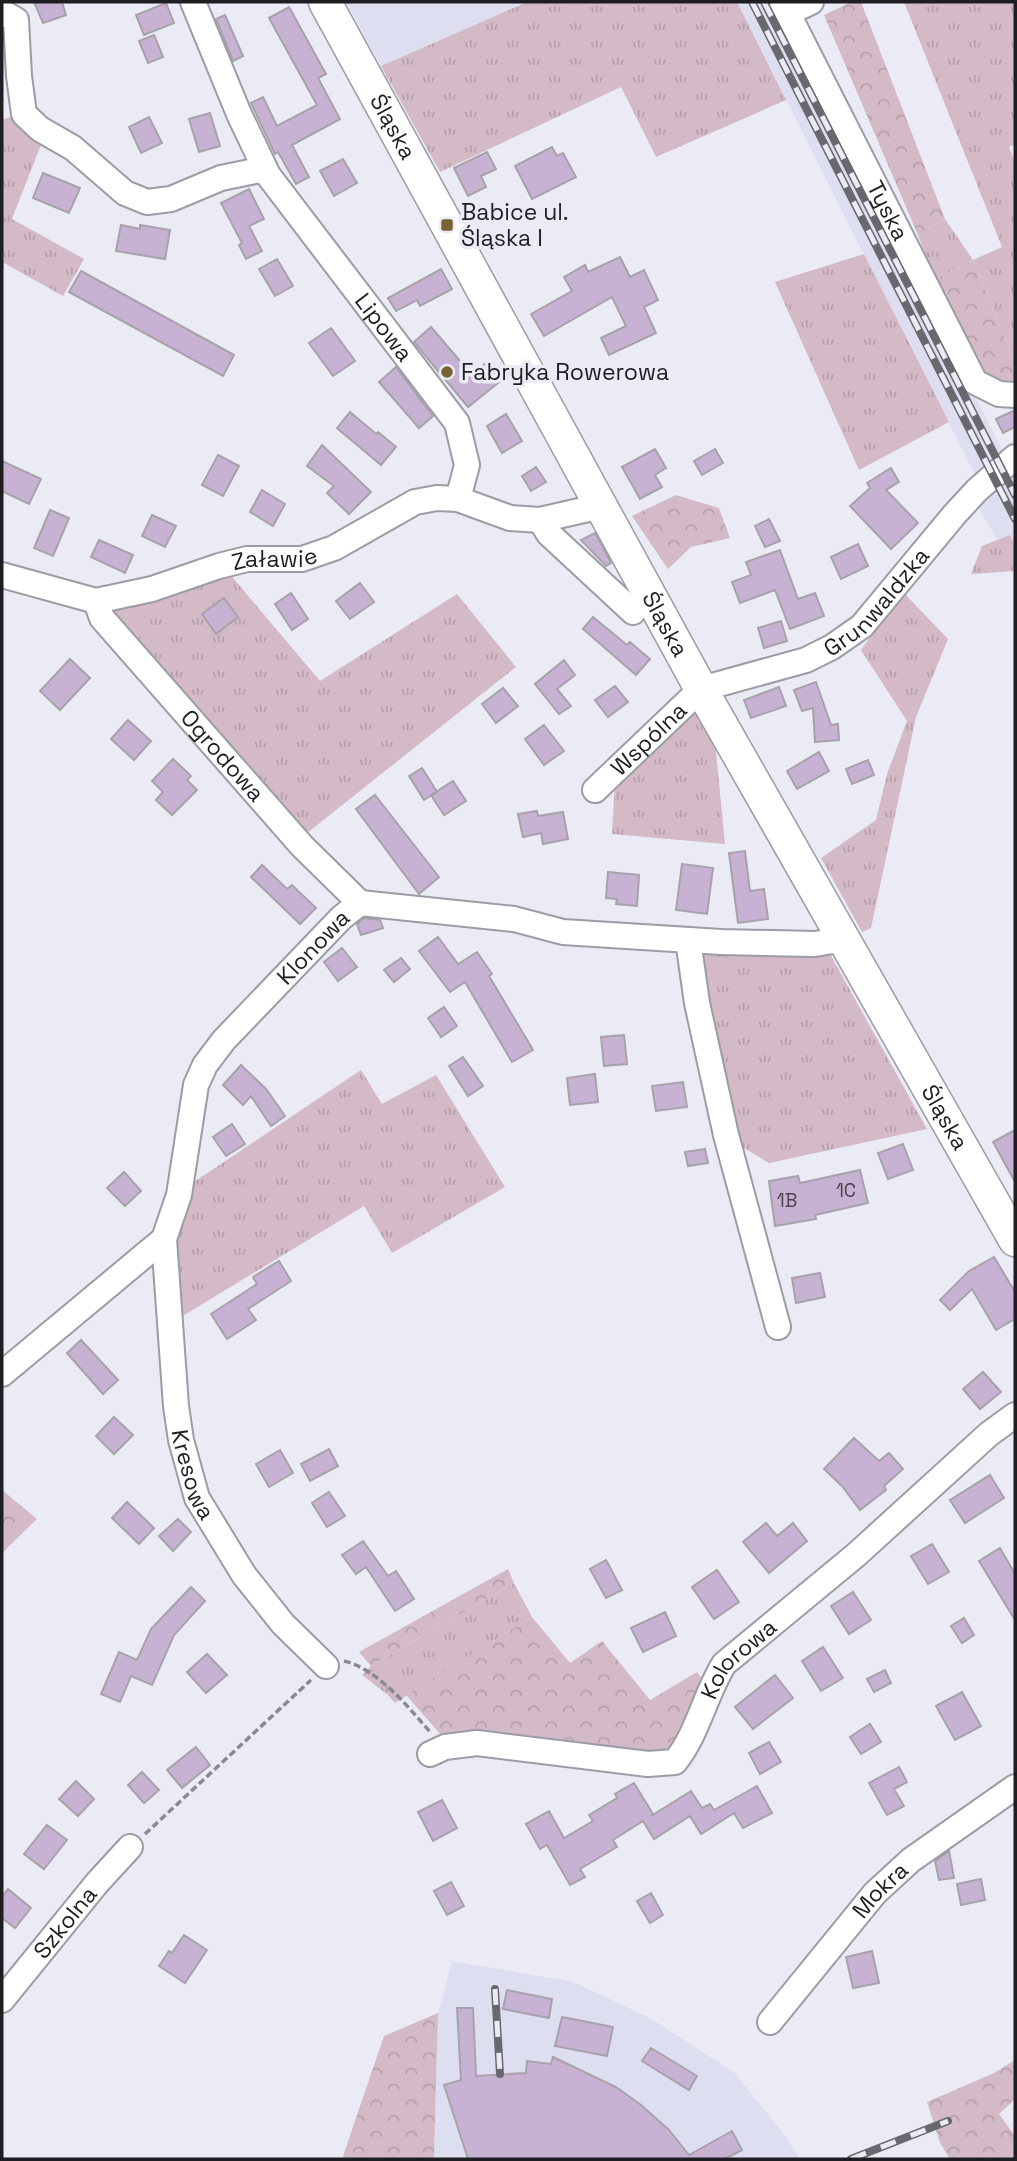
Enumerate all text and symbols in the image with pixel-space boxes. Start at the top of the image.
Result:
street label: Śląska [363,88,423,165]
street label: Tyska [860,176,916,246]
place label: Babice ul. Śląska I [461,197,569,253]
marker: Babice ul. Śląska I [439,217,455,233]
street label: Lipowa [348,287,420,368]
place label: Fabryka Rowerowa [461,357,669,387]
marker: Fabryka Rowerowa [439,364,455,380]
street label: Załawie [229,540,321,577]
street label: Grunwaldzka [818,541,936,663]
street label: Śląska [635,586,695,662]
street label: Wspólna [604,696,693,782]
street label: Ogrodowa [174,703,271,808]
street label: Klonowa [270,902,356,991]
street label: Śląska [915,1079,975,1155]
house number: 1C [836,1178,856,1203]
house number: 1B [777,1188,797,1213]
street label: Kresowa [165,1427,222,1525]
street label: Kolorowa [694,1612,783,1704]
street label: Mokra [845,1855,914,1924]
street label: Szkolna [27,1880,103,1965]

